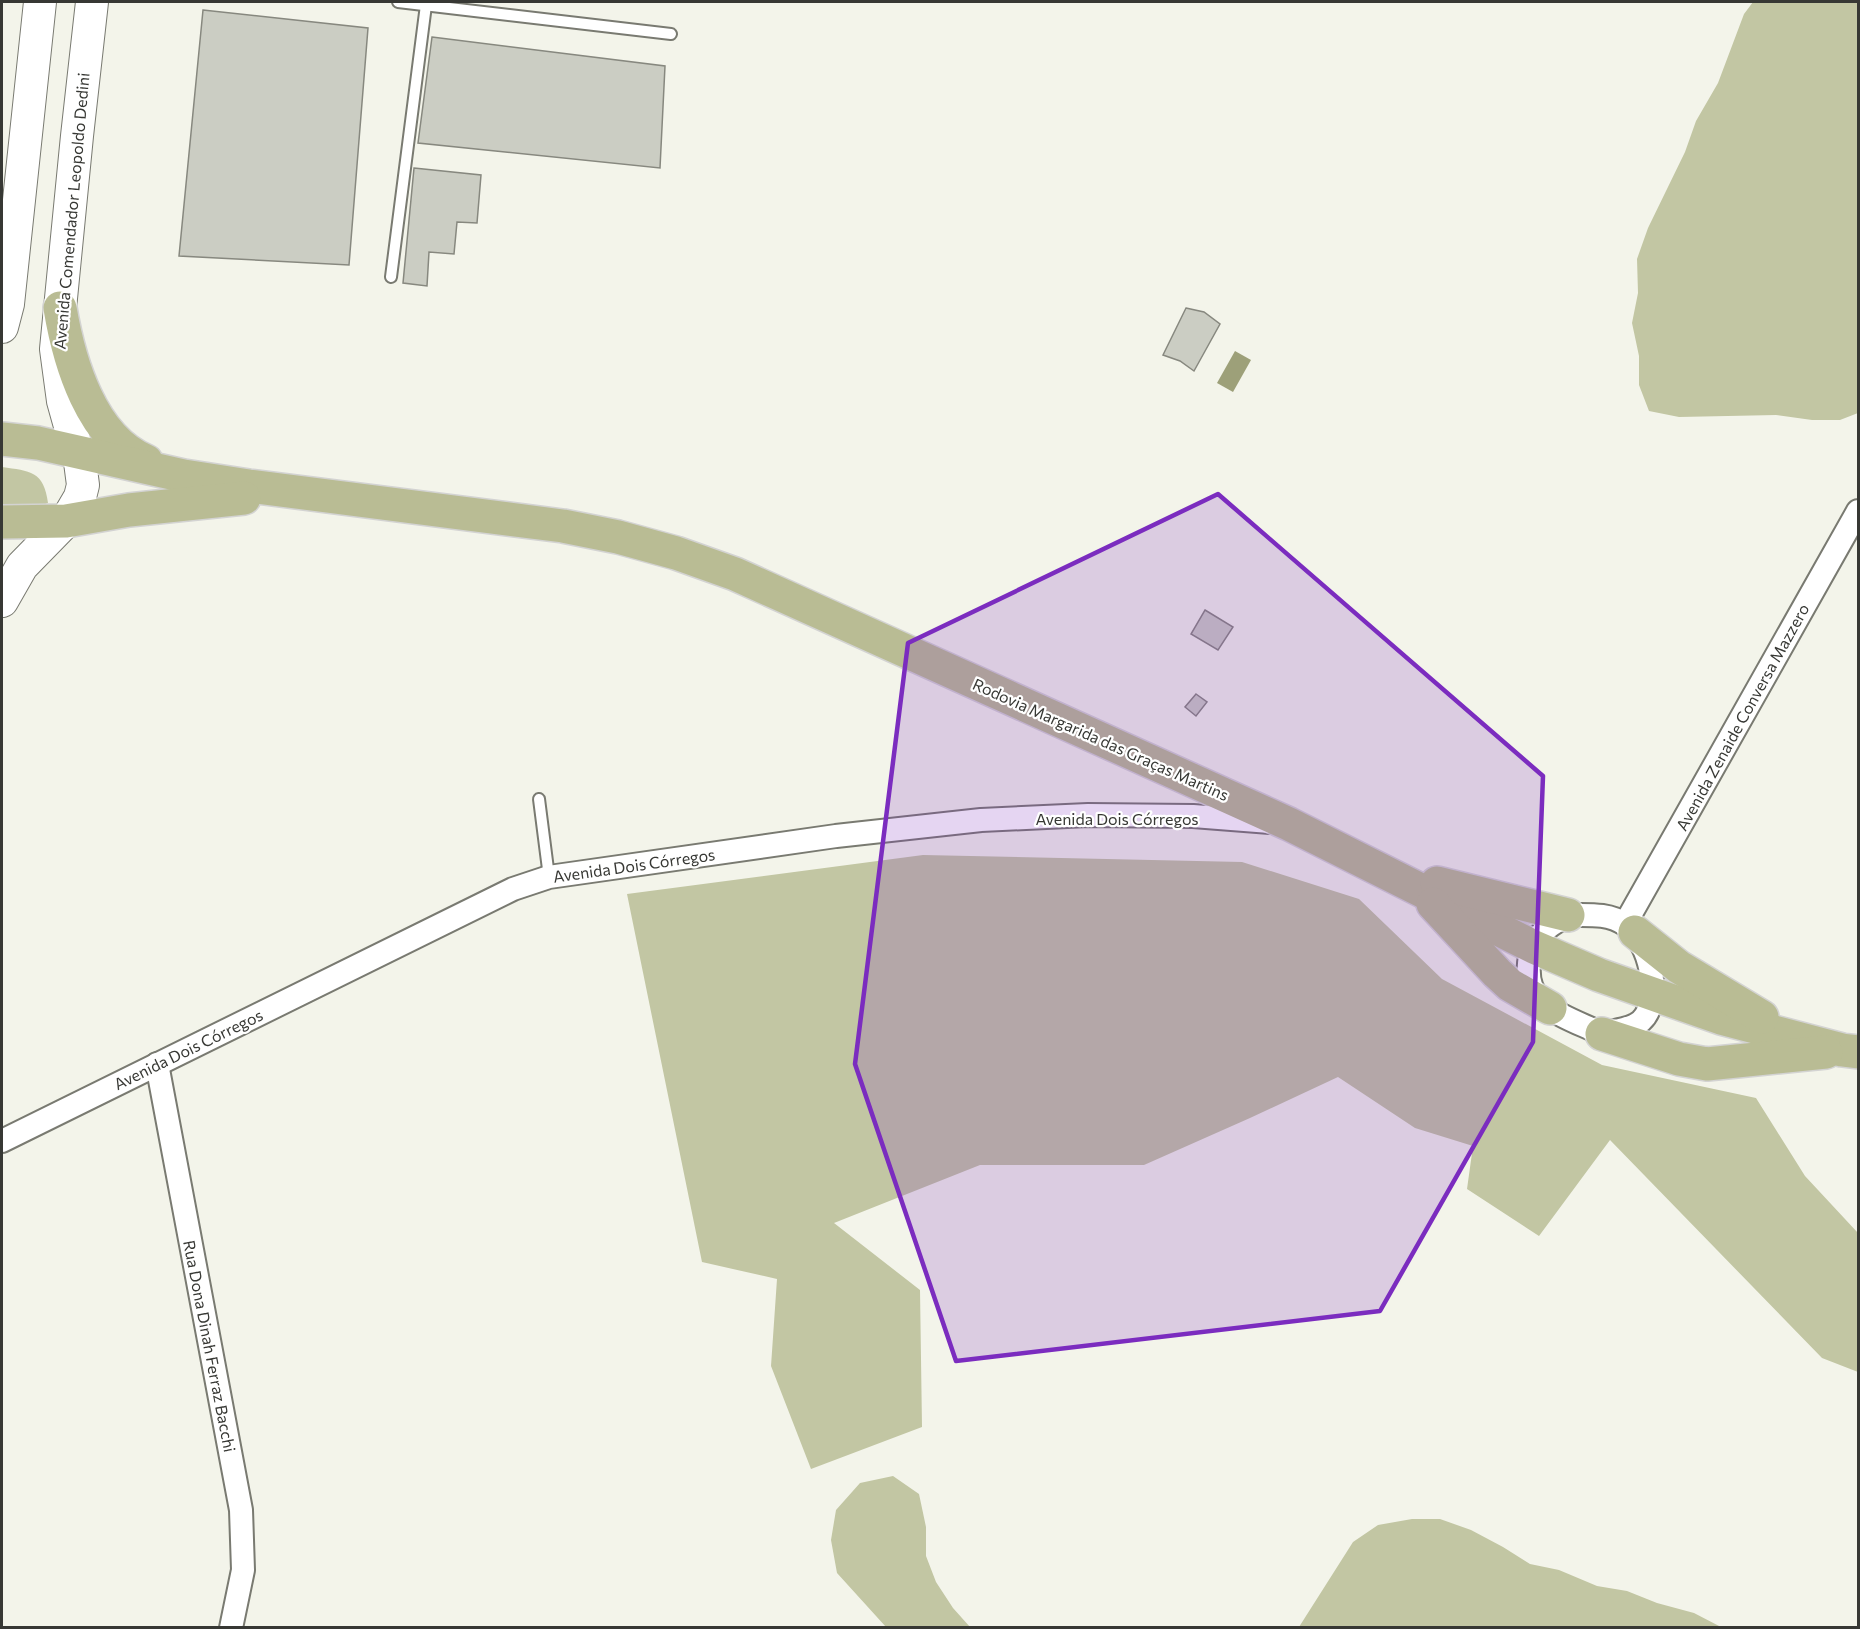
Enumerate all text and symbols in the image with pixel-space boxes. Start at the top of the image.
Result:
street label: Avenida Comendador Leopoldo Dedini [49,72,93,350]
street label: Avenida Zenaide Conversa Mazzero [1672,600,1812,834]
street label: Rodovia Margarida das Graças Martins [970,674,1232,804]
street label: Avenida Dois Córregos [1035,809,1199,828]
street label: Avenida Dois Córregos [552,844,716,886]
street label: Avenida Dois Córregos [110,1005,266,1093]
street label: Rua Dona Dinah Ferraz Bacchi [180,1238,240,1454]

